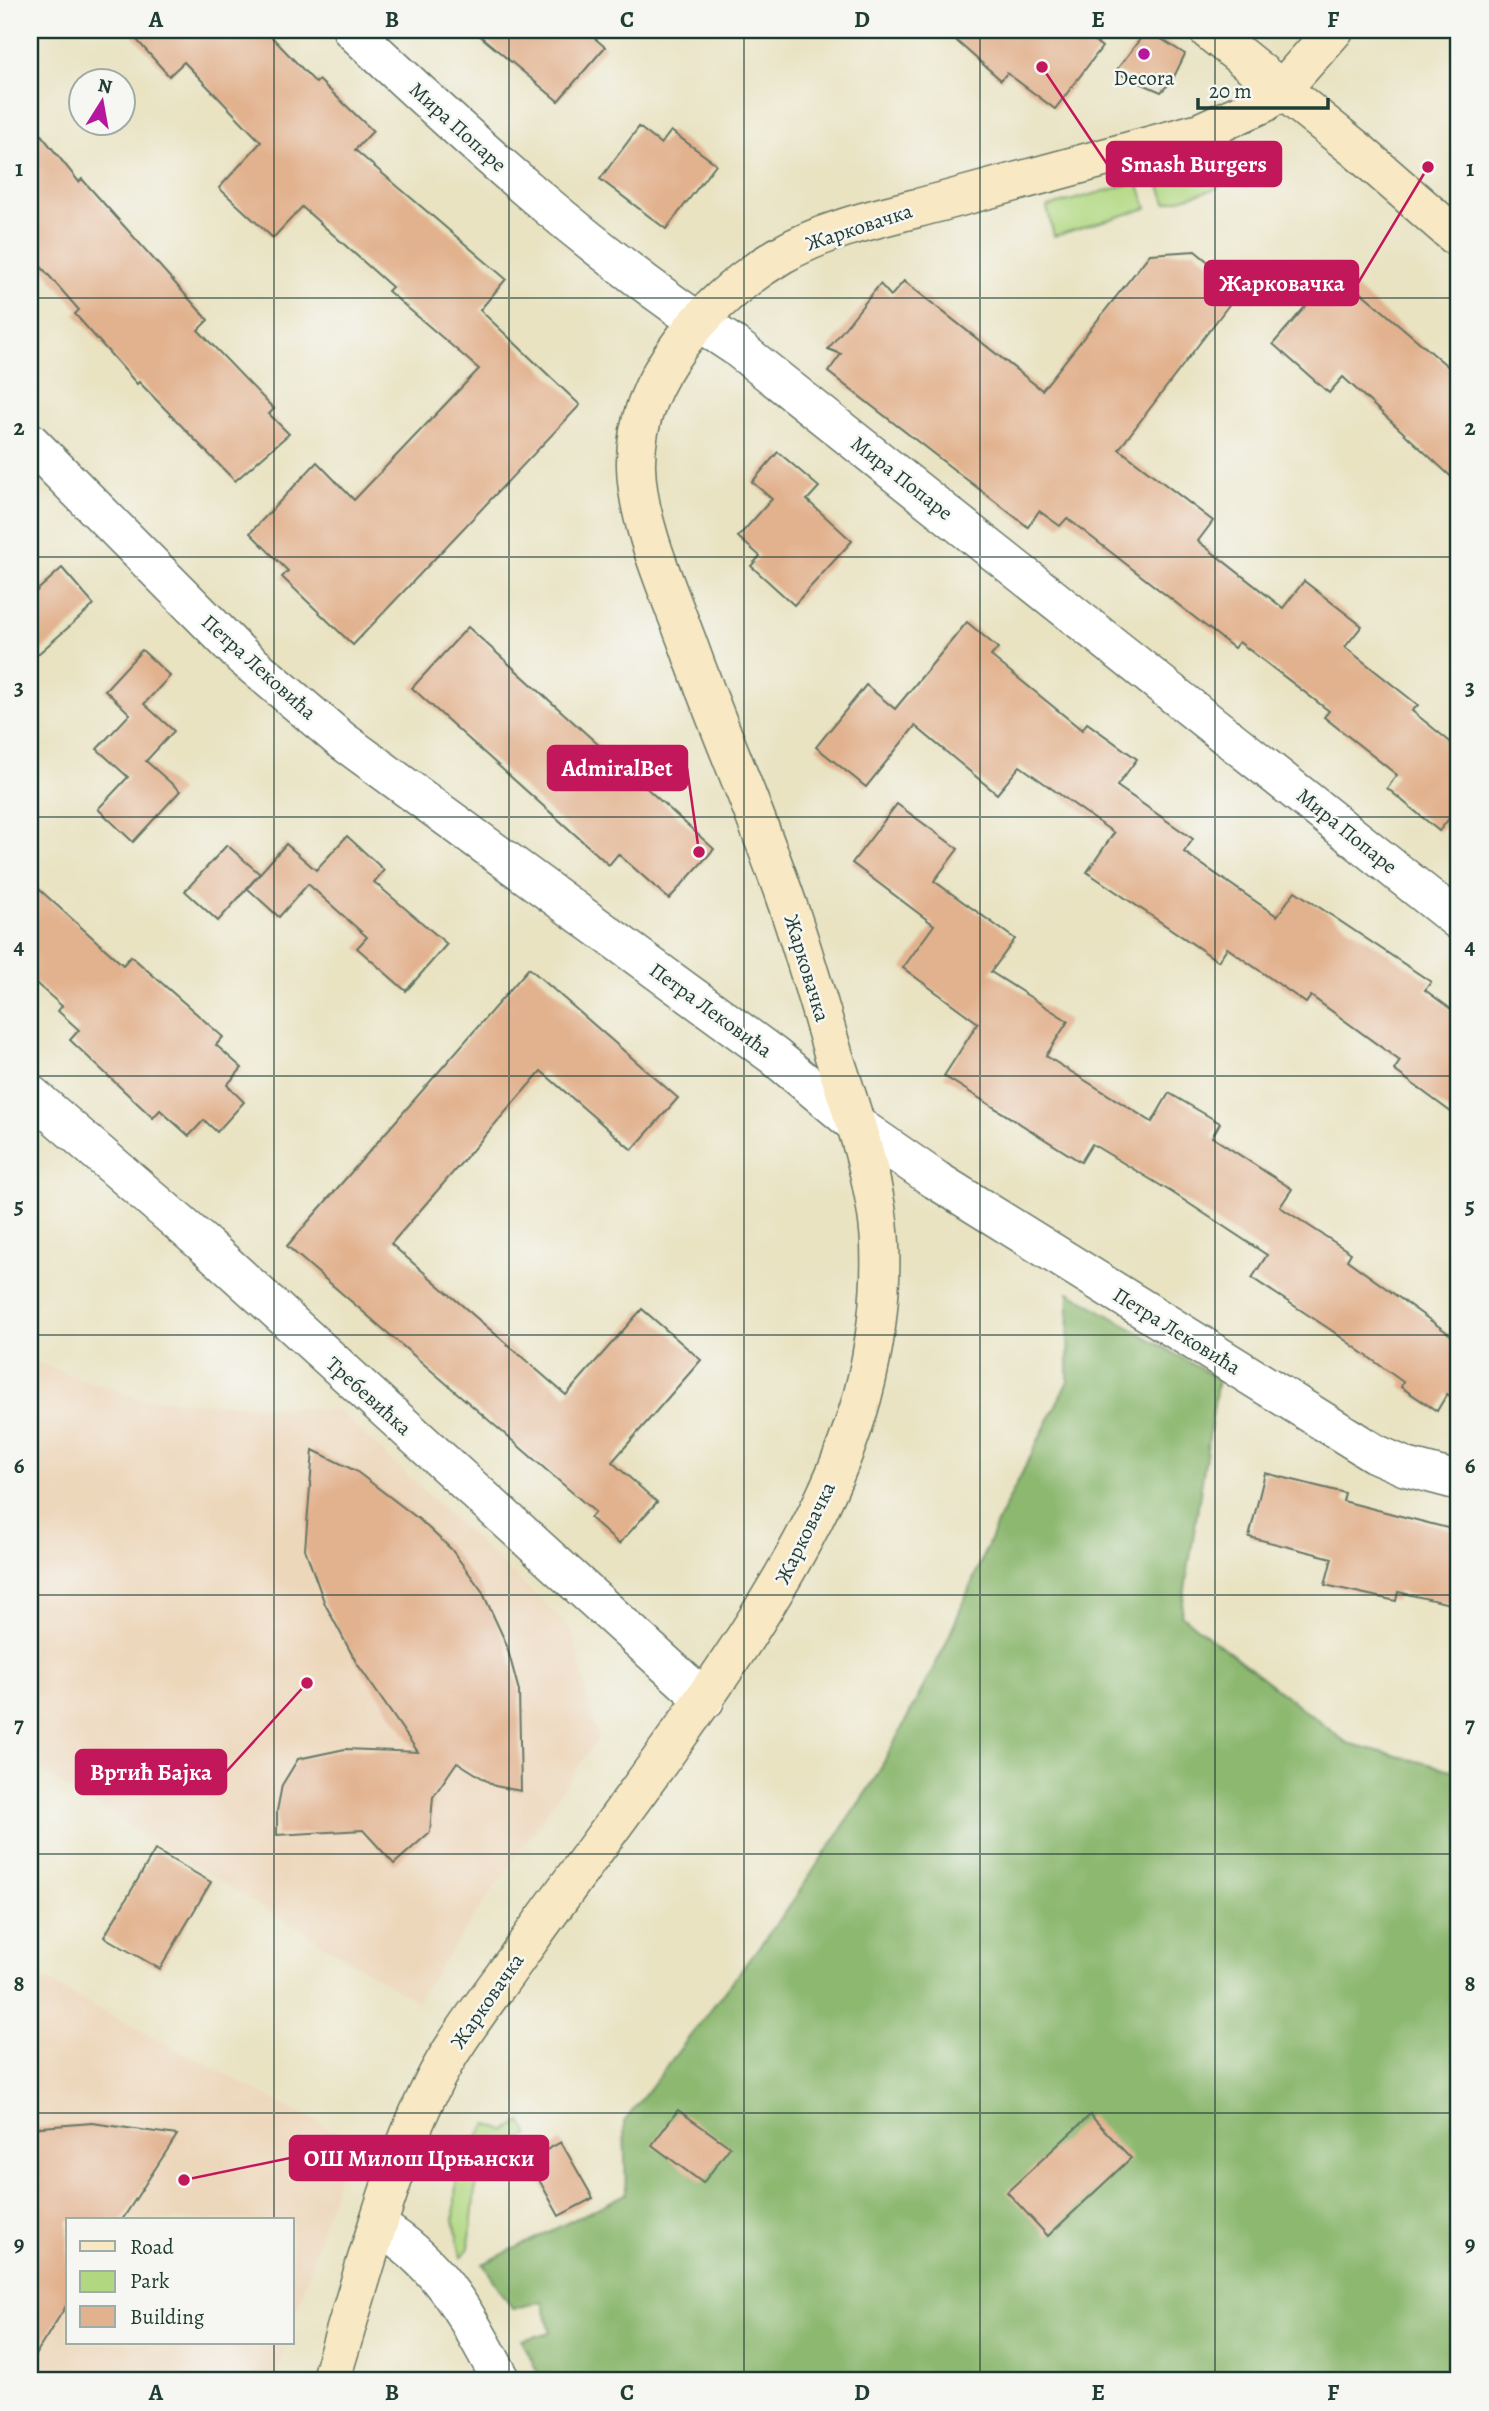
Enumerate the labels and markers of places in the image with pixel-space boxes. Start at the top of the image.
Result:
marker: Decora [1136,46,1152,62]
place label: Decora [1114,64,1175,92]
callout: Smash Burgers [1107,142,1281,186]
callout: Жарковачка [1205,261,1358,305]
callout: AdmiralBet [548,746,687,790]
callout: Вртић Бајка [76,1750,226,1794]
callout: ОШ Милош Црњански [290,2136,548,2180]

